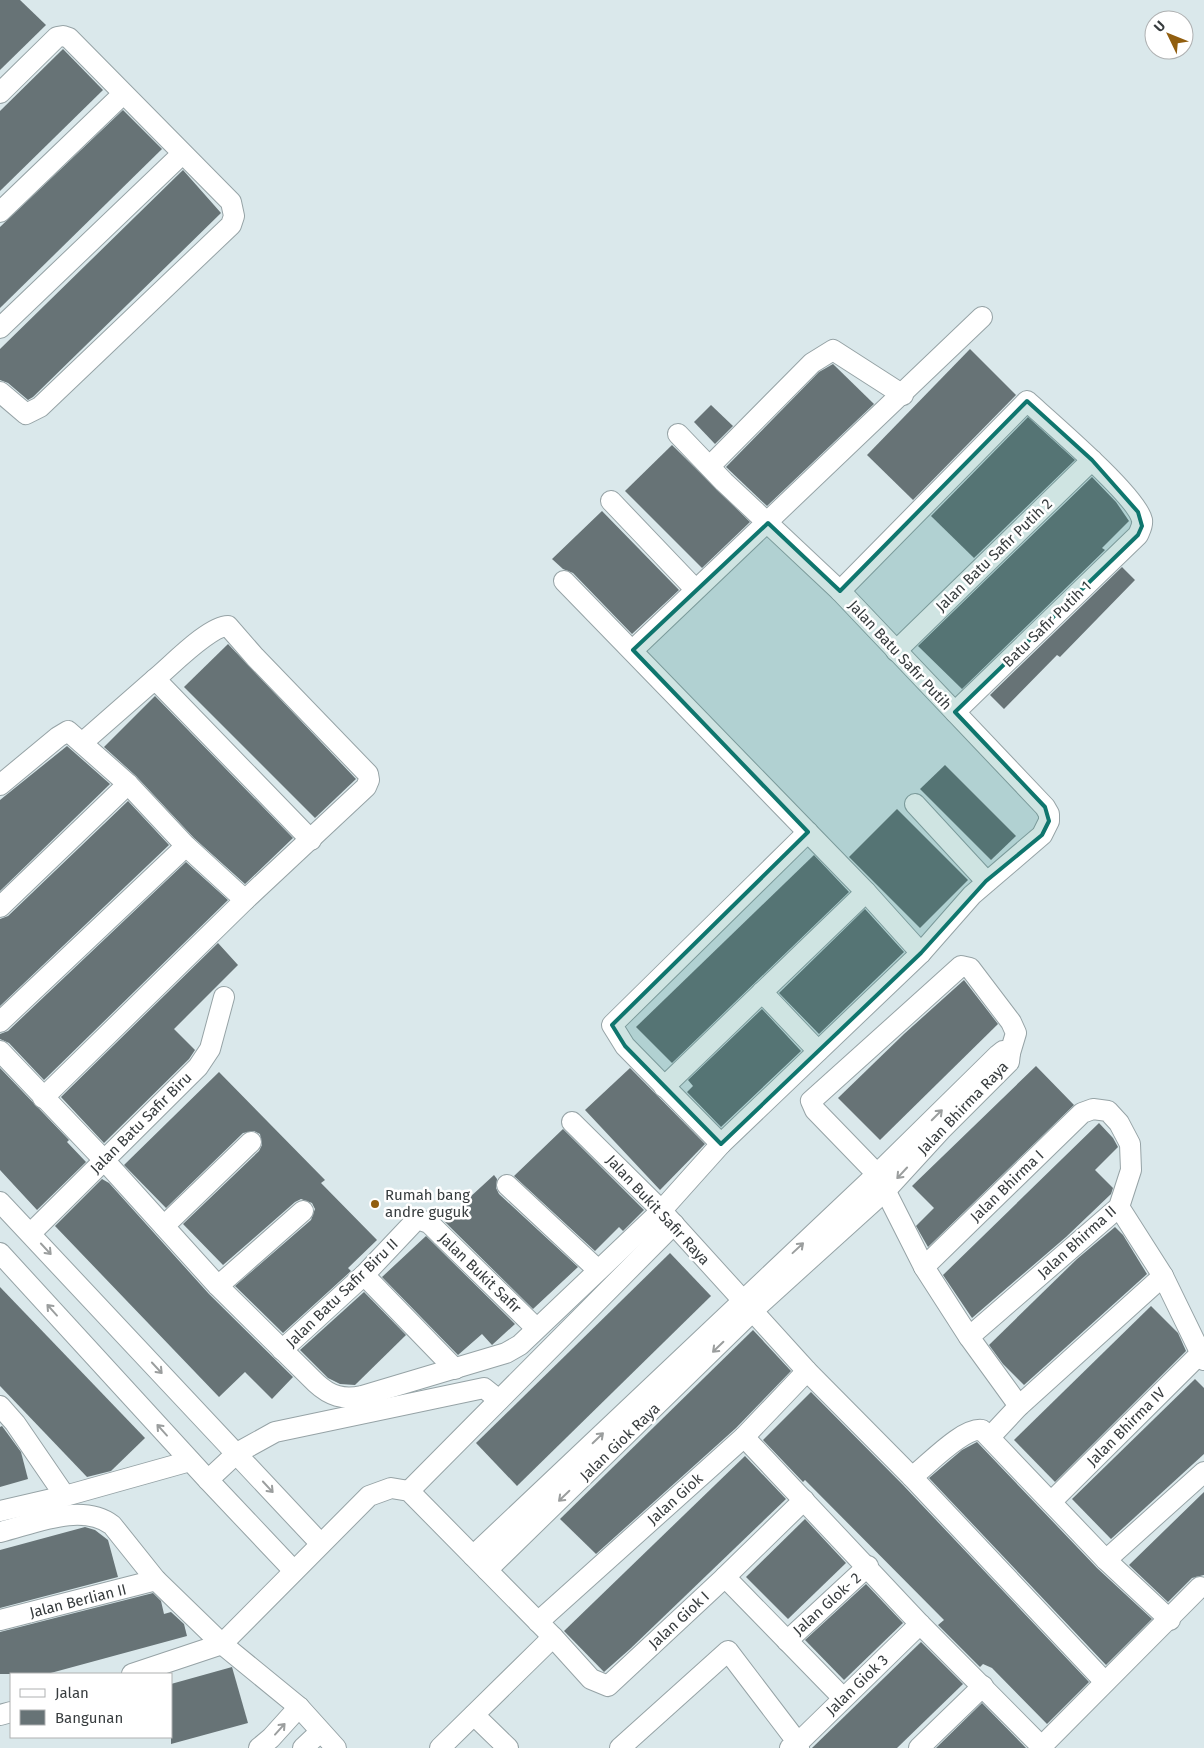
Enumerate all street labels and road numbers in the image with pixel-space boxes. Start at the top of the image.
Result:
street label: Jalan Batu Safir Putih 2 [932,495,1056,615]
street label: Batu Safir Putih 1 [999,577,1095,671]
street label: Jalan Batu Safir Putih [845,596,955,714]
street label: Jalan Bhirma Raya [914,1058,1012,1158]
street label: Jalan Batu Safir Biru [87,1069,195,1177]
street label: Jalan Bhirma I [967,1146,1047,1226]
street label: Jalan Bukit Safir Raya [602,1151,714,1269]
street label: Jalan Bhirma II [1034,1202,1120,1282]
street label: Jalan Bukit Safir [435,1229,525,1317]
street label: Jalan Batu Safir Biru II [282,1235,402,1351]
street label: Jalan Bhirma IV [1083,1384,1169,1470]
street label: Jalan Giok Raya [576,1399,664,1485]
street label: Jalan Giok [644,1469,707,1528]
street label: Jalan Glok- 2 [789,1569,865,1639]
street label: Jalan Berlian II [28,1580,128,1622]
street label: Jalan Giok I [645,1587,713,1653]
street label: Jalan Giok 3 [822,1651,892,1719]

